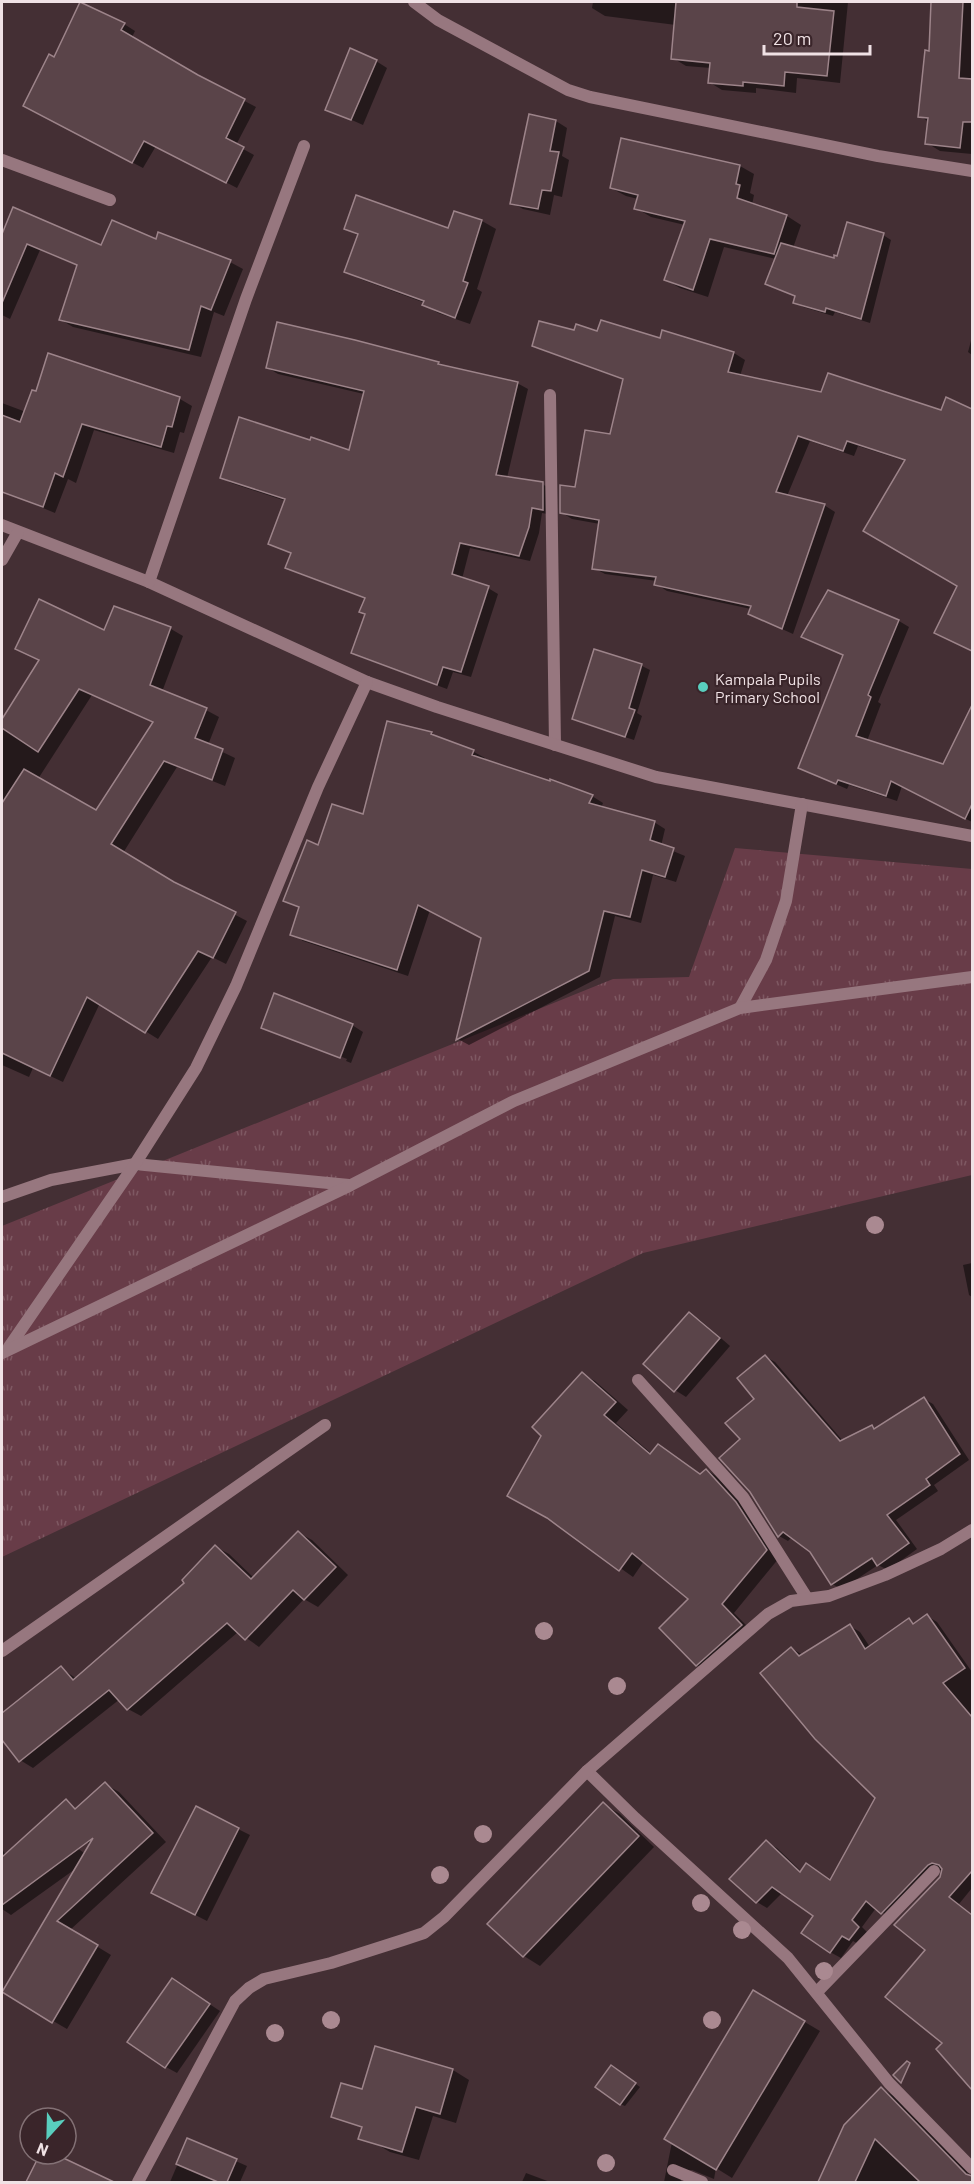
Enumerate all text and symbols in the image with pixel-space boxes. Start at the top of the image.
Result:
scale bar [764,18,870,56]
text: 20 m [773,27,811,49]
place label: Kampala Pupils Primary School [715,669,821,706]
marker: Kampala Pupils Primary School [696,680,710,694]
north arrow [18,2106,78,2166]
text: N [34,2140,51,2161]

